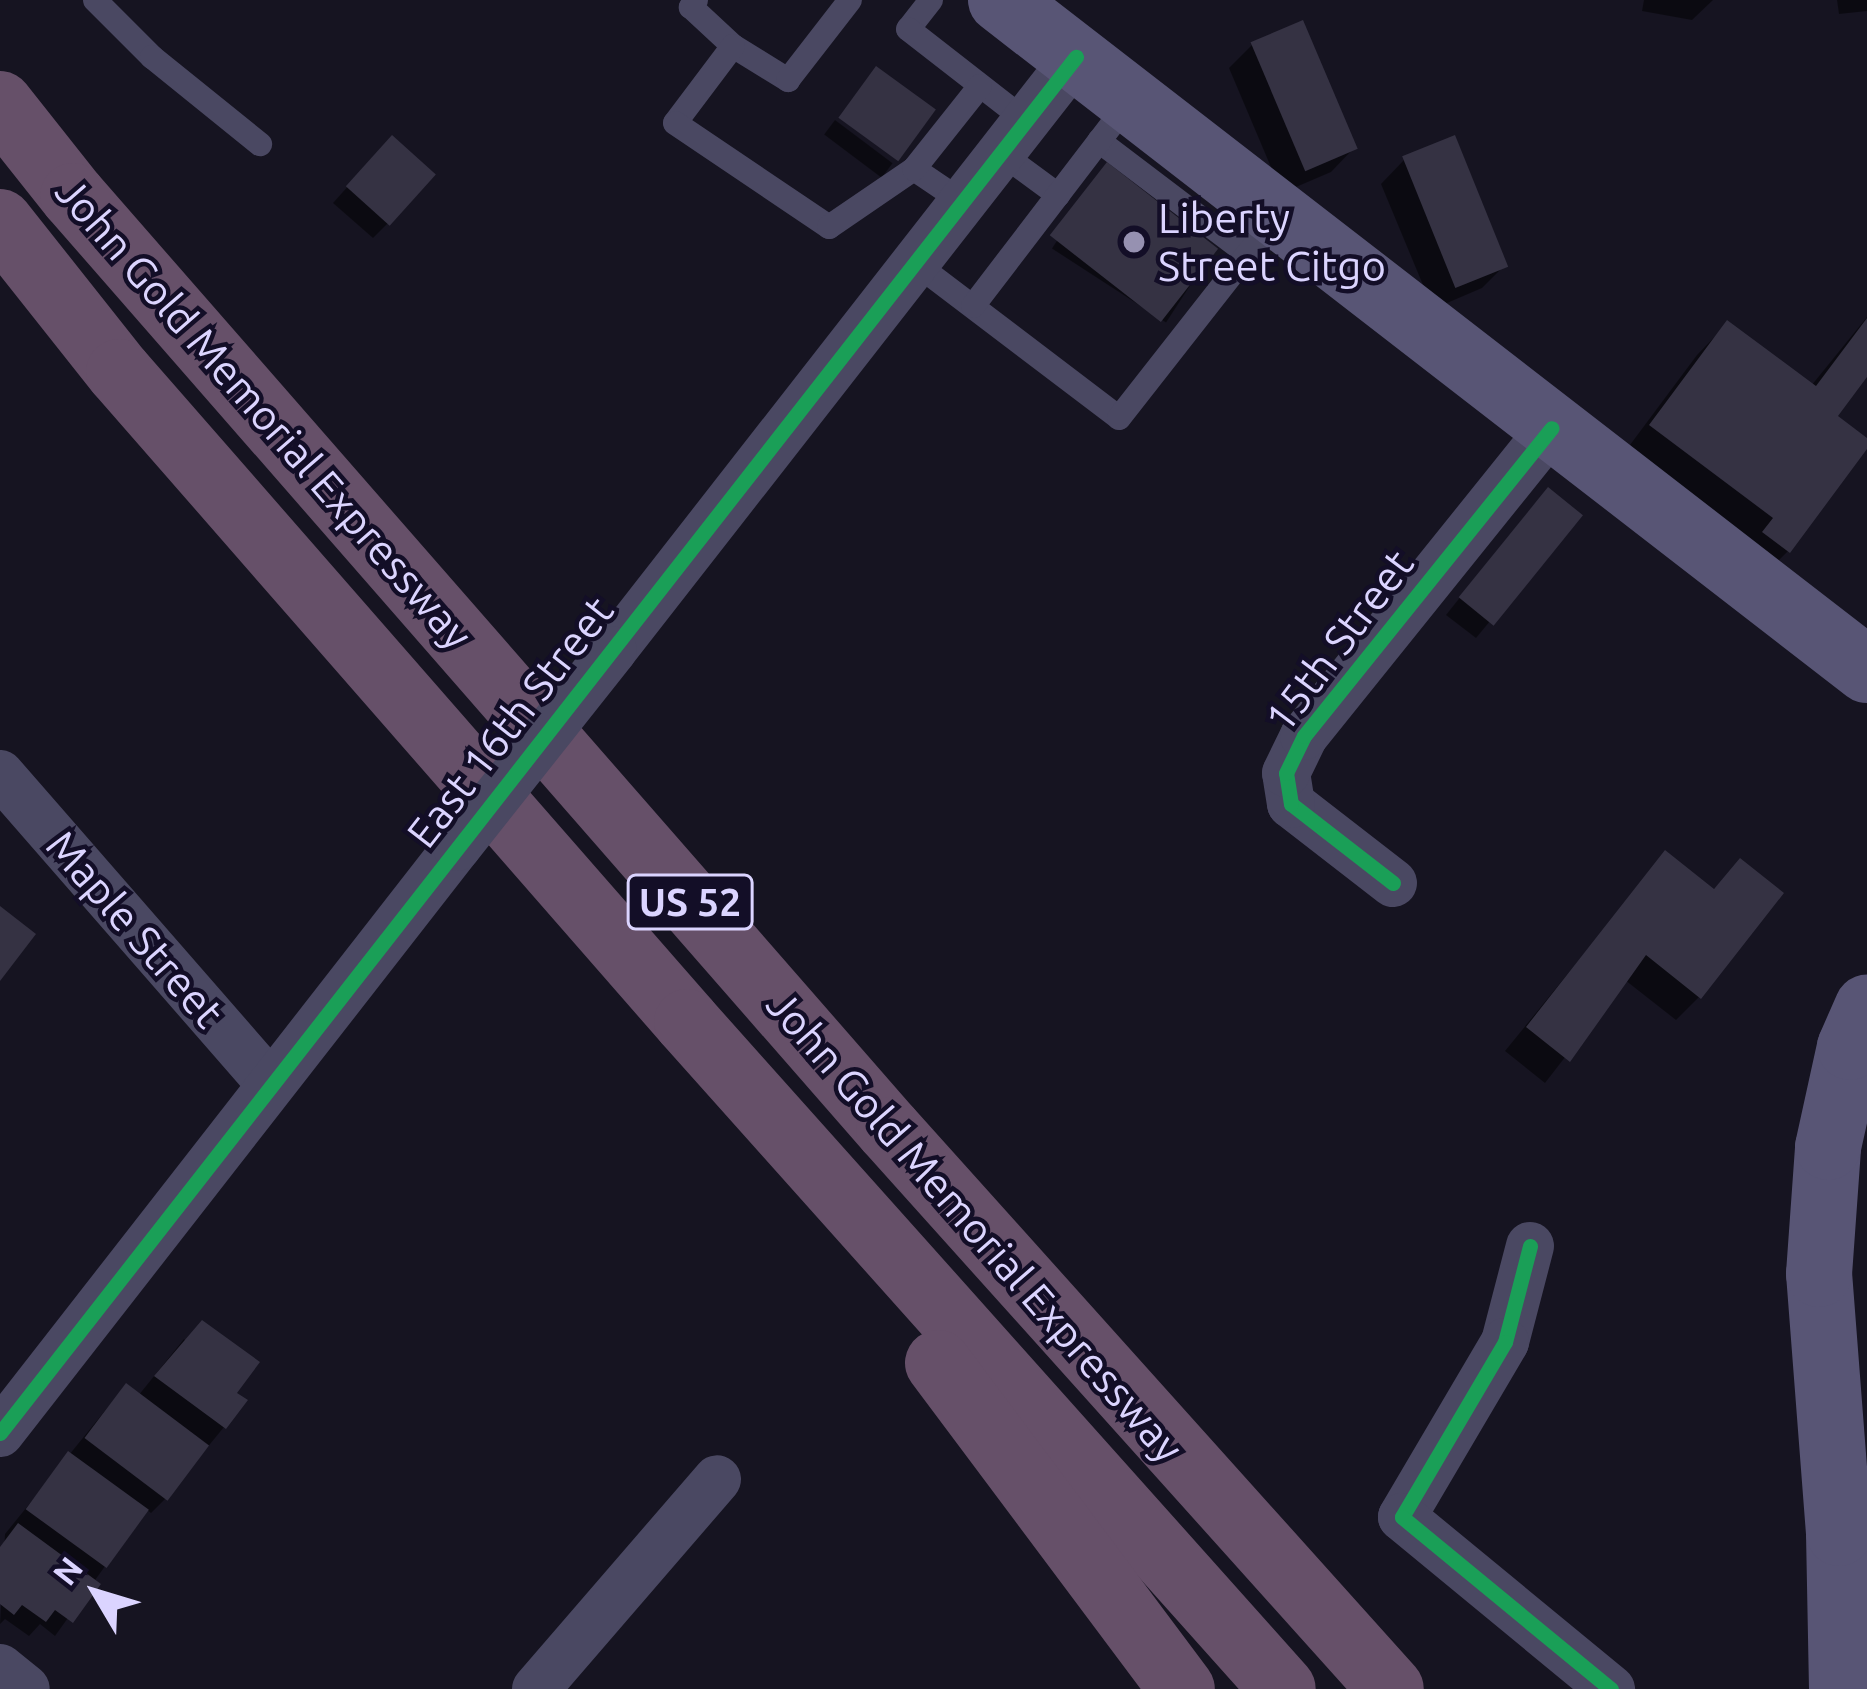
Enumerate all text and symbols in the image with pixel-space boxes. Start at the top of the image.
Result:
street label: John Gold Memorial Expressway [45,167,483,659]
place label: Liberty Street Citgo [1158,193,1386,292]
marker: Liberty Street Citgo [1121,229,1147,255]
street label: 15th Street [1254,540,1424,742]
street label: East 16th Street [396,587,624,857]
street label: Maple Street [36,820,234,1038]
road number: US 52 [624,869,756,935]
street label: John Gold Memorial Expressway [756,980,1194,1472]
north arrow [36,1533,156,1653]
text: N [45,1549,89,1592]

